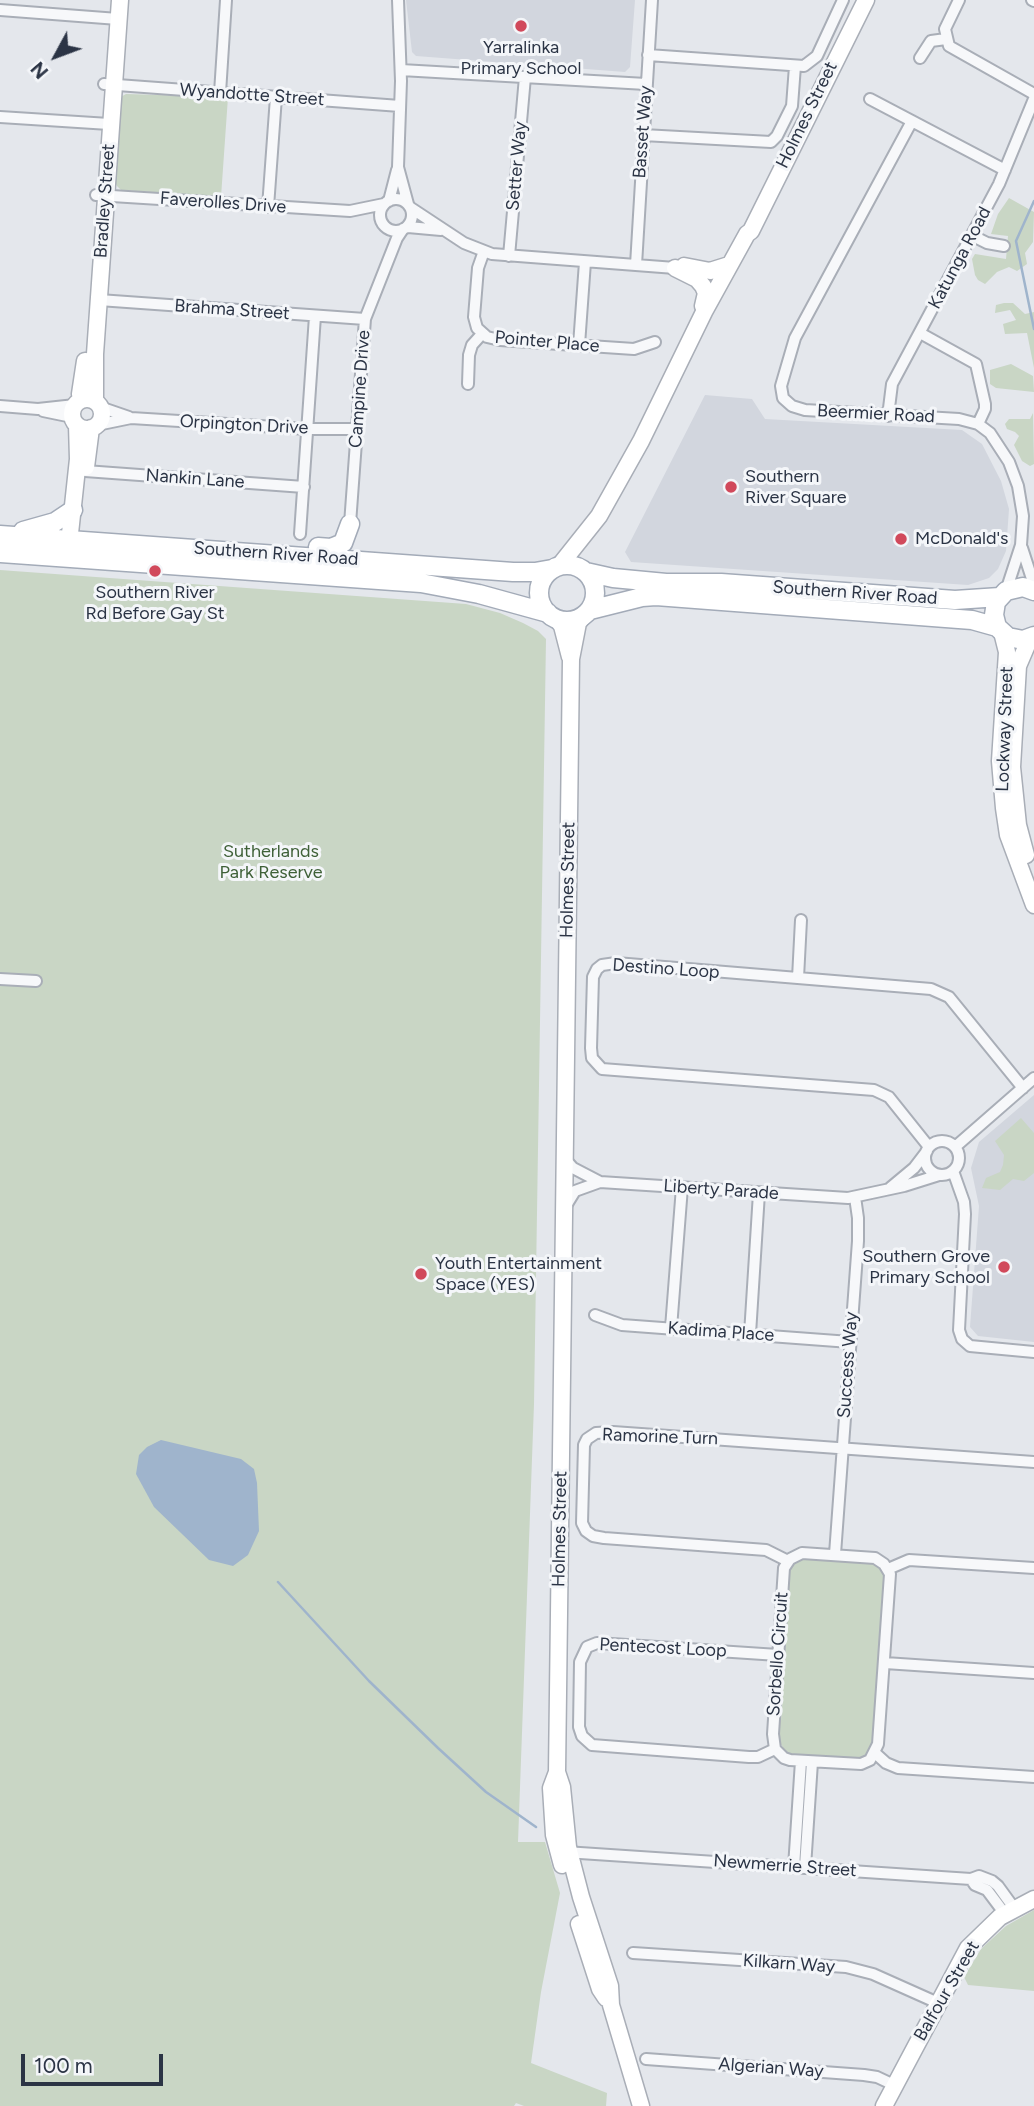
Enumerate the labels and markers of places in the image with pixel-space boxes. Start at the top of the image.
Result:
marker: Yarralinka Primary School [513,18,529,34]
place label: Yarralinka Primary School [461,37,581,80]
place label: Southern River Square [745,466,847,508]
marker: Southern River Square [723,479,739,495]
place label: McDonald's [915,528,1009,550]
marker: McDonald's [893,531,909,547]
marker: Southern River Rd Before Gay St [147,563,163,579]
place label: Southern River Rd Before Gay St [86,582,224,624]
place label: Southern Grove Primary School [862,1246,990,1288]
place label: Youth Entertainment Space (YES) [435,1253,602,1296]
marker: Southern Grove Primary School [996,1259,1012,1275]
marker: Youth Entertainment Space (YES) [413,1266,429,1282]

